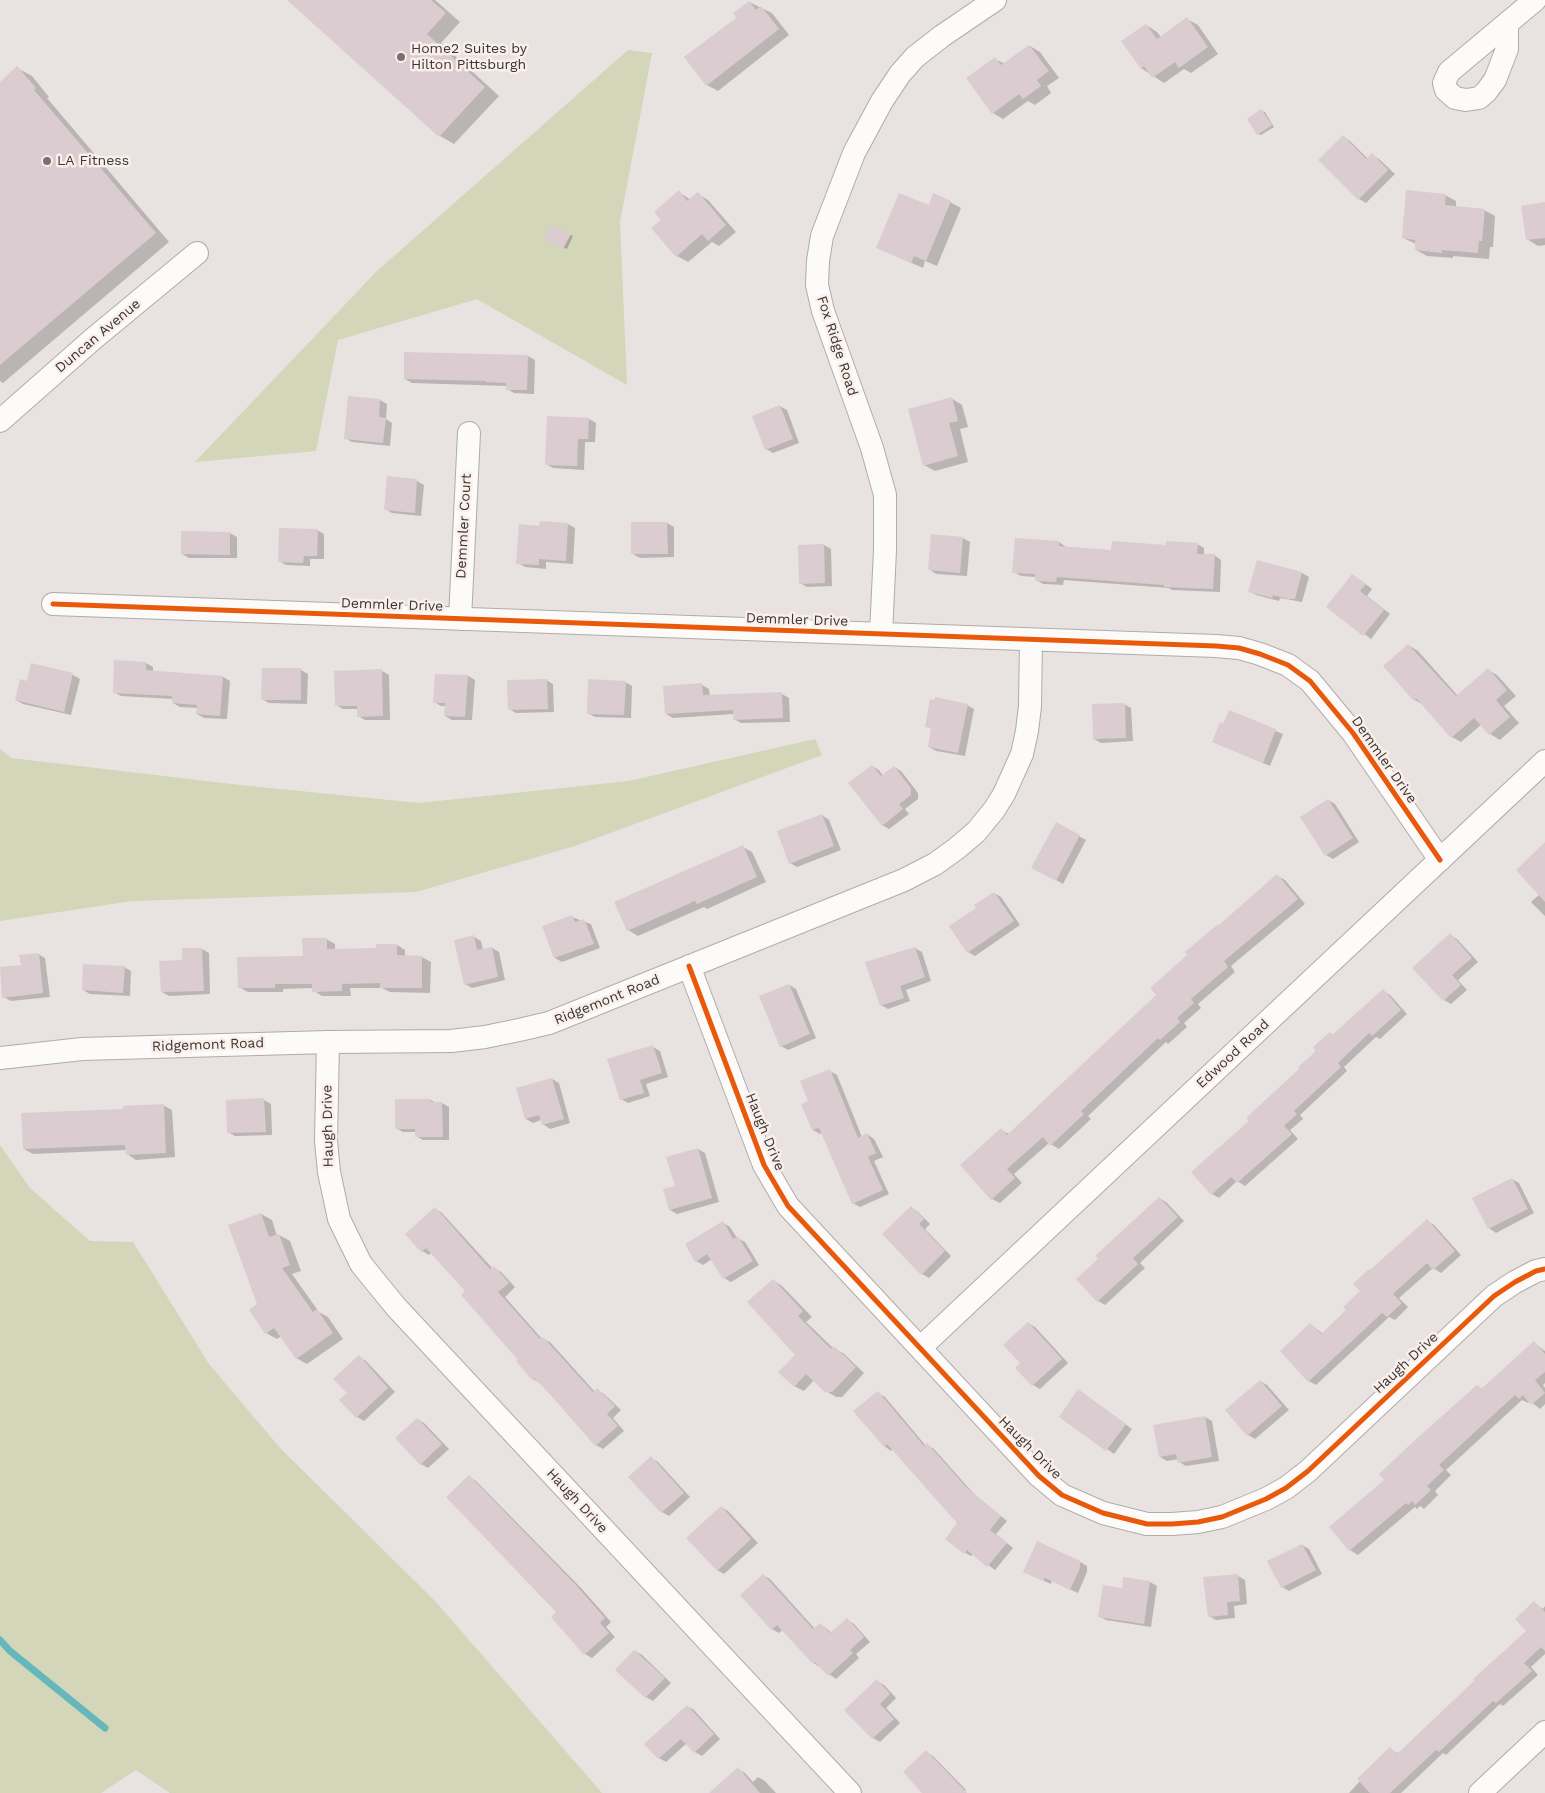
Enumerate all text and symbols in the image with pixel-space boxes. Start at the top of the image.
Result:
place label: Home2 Suites by Hilton Pittsburgh [411,41,527,74]
marker: Home2 Suites by Hilton Pittsburgh [395,51,407,63]
place label: LA Fitness [57,153,129,169]
marker: LA Fitness [41,155,53,167]
street label: Fox Ridge Road [813,294,861,398]
street label: Duncan Avenue [52,295,144,377]
street label: Demmler Court [453,473,475,579]
street label: Demmler Drive [340,595,444,615]
street label: Demmler Drive [745,610,849,630]
street label: Demmler Drive [1348,713,1420,807]
street label: Ridgemont Road [552,971,662,1029]
street label: Edwood Road [1193,1016,1273,1092]
street label: Ridgemont Road [152,1035,264,1055]
street label: Haugh Drive [319,1085,337,1167]
street label: Haugh Drive [742,1091,788,1173]
street label: Haugh Drive [1370,1329,1442,1397]
street label: Haugh Drive [995,1413,1065,1483]
street label: Haugh Drive [543,1465,611,1537]

